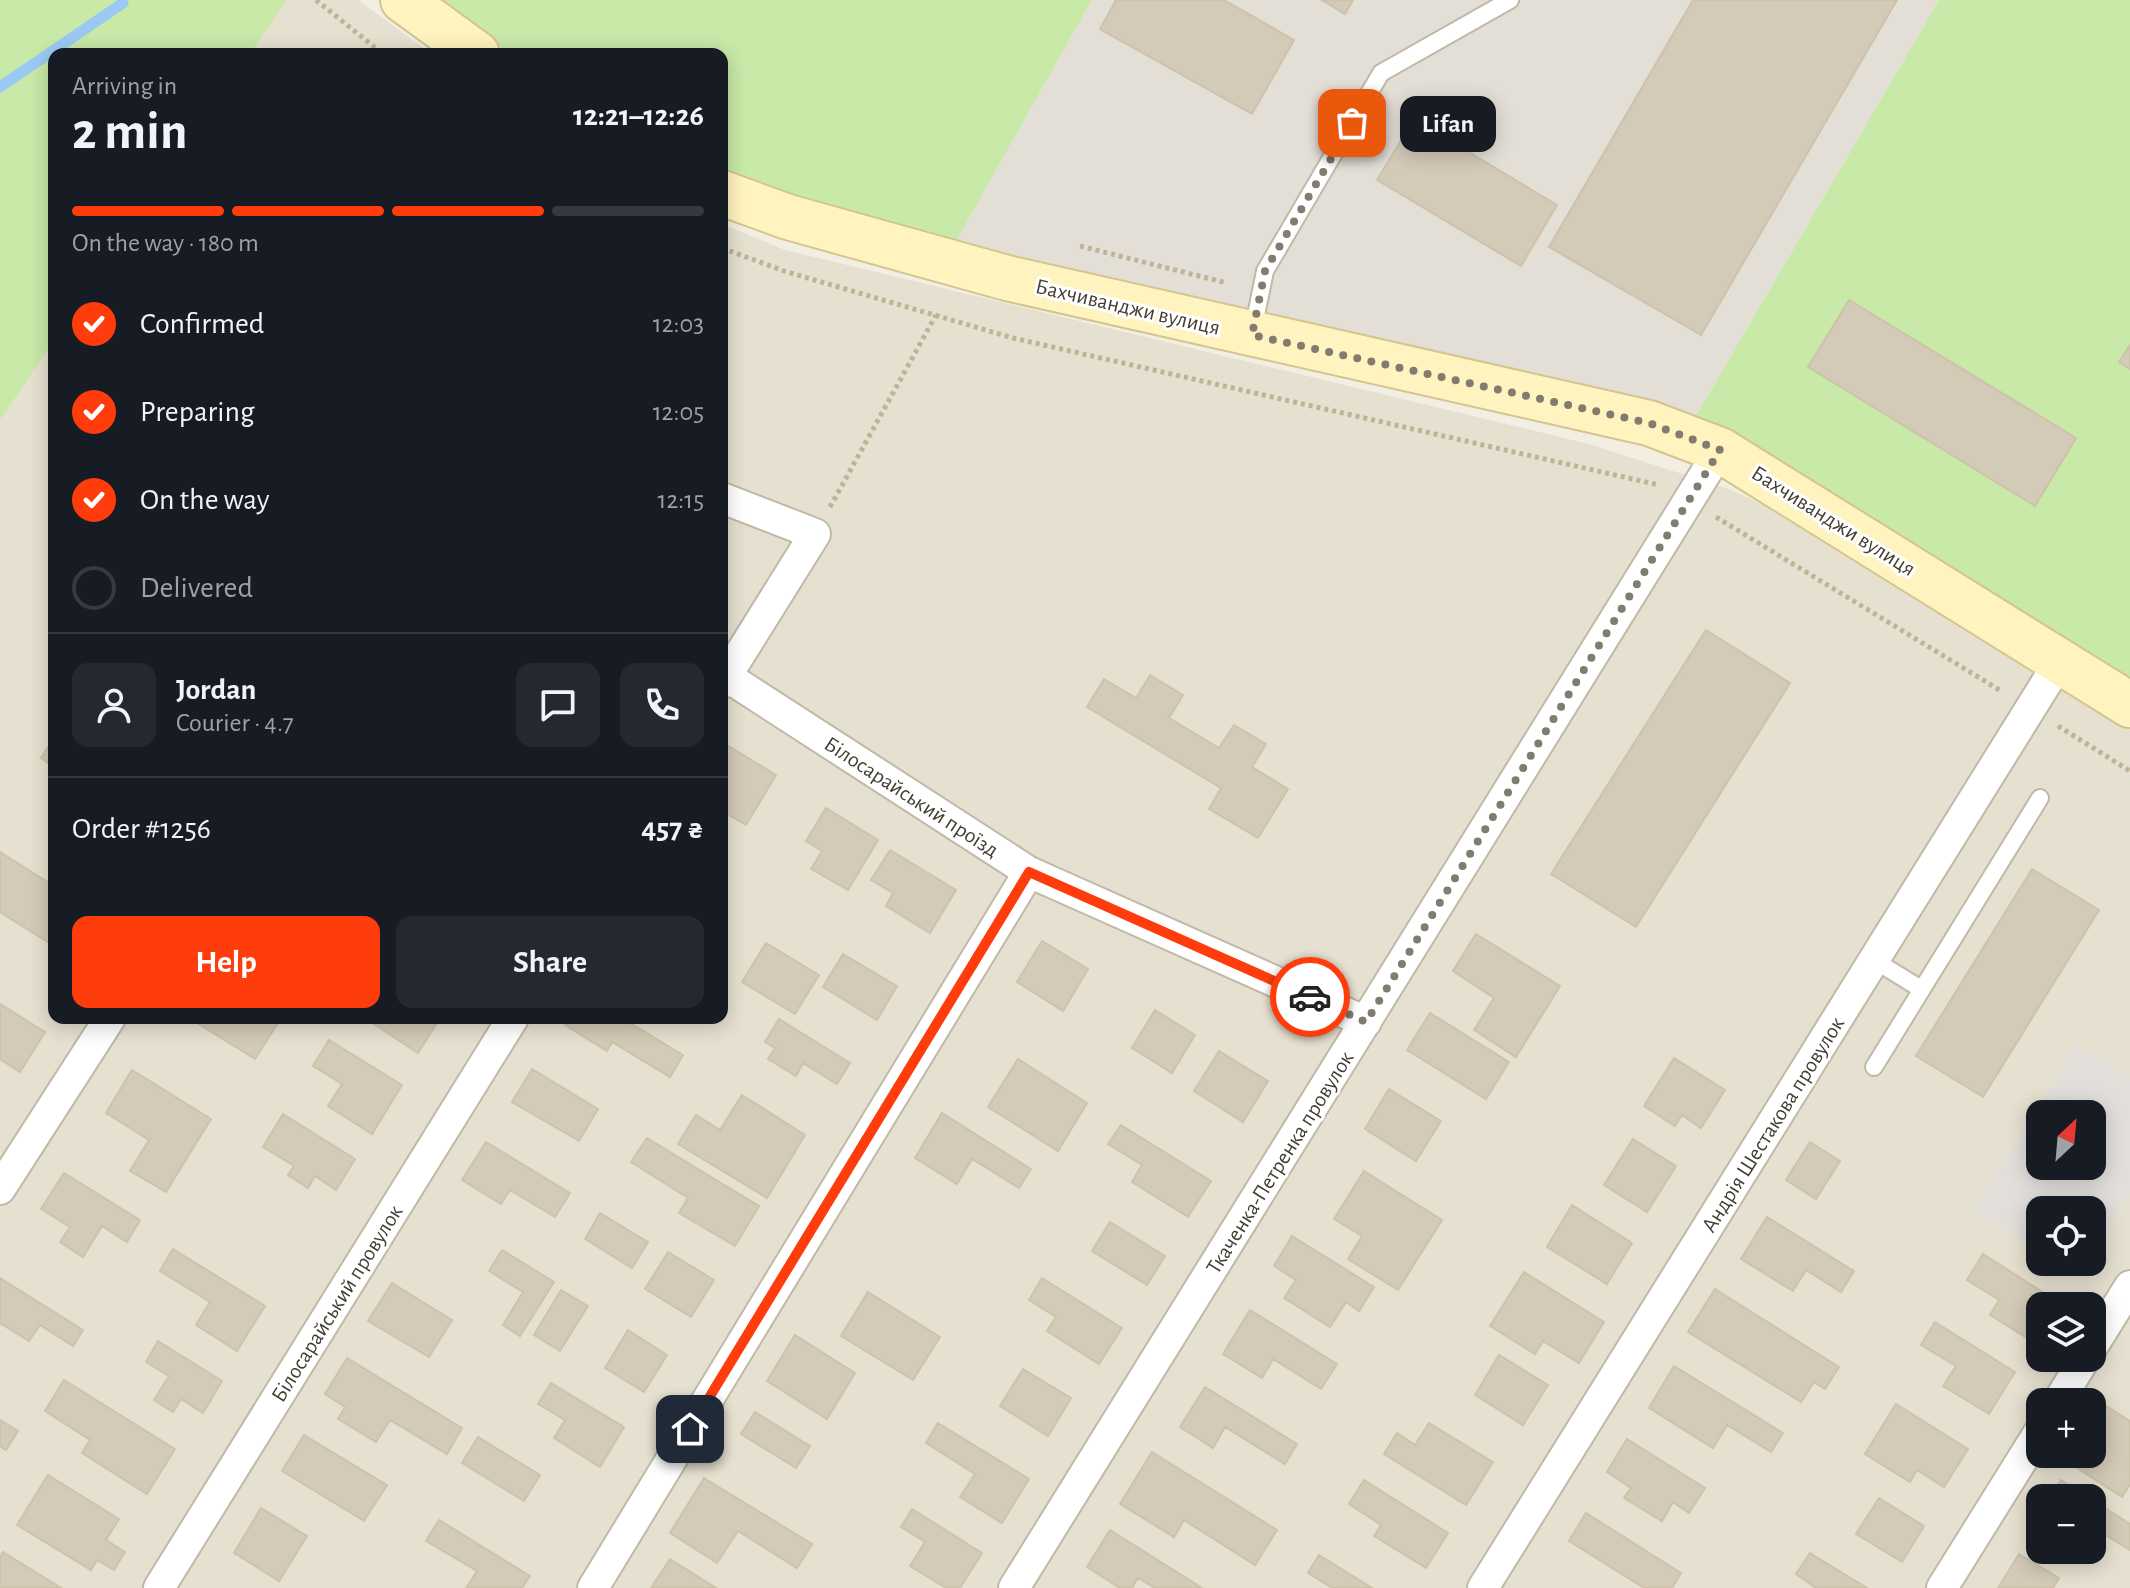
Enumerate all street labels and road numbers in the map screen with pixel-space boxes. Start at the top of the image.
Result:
street label: Бахчиванджи вулиця [1033,275,1222,339]
street label: Бахчиванджи вулиця [1748,462,1919,580]
street label: Білосарайський проїзд [820,732,1003,861]
street label: Андрія Шестакова провулок [1697,1013,1848,1236]
street label: Ткаченка-Петренка провулок [1202,1047,1357,1278]
street label: Білосарайський провулок [267,1201,406,1406]

